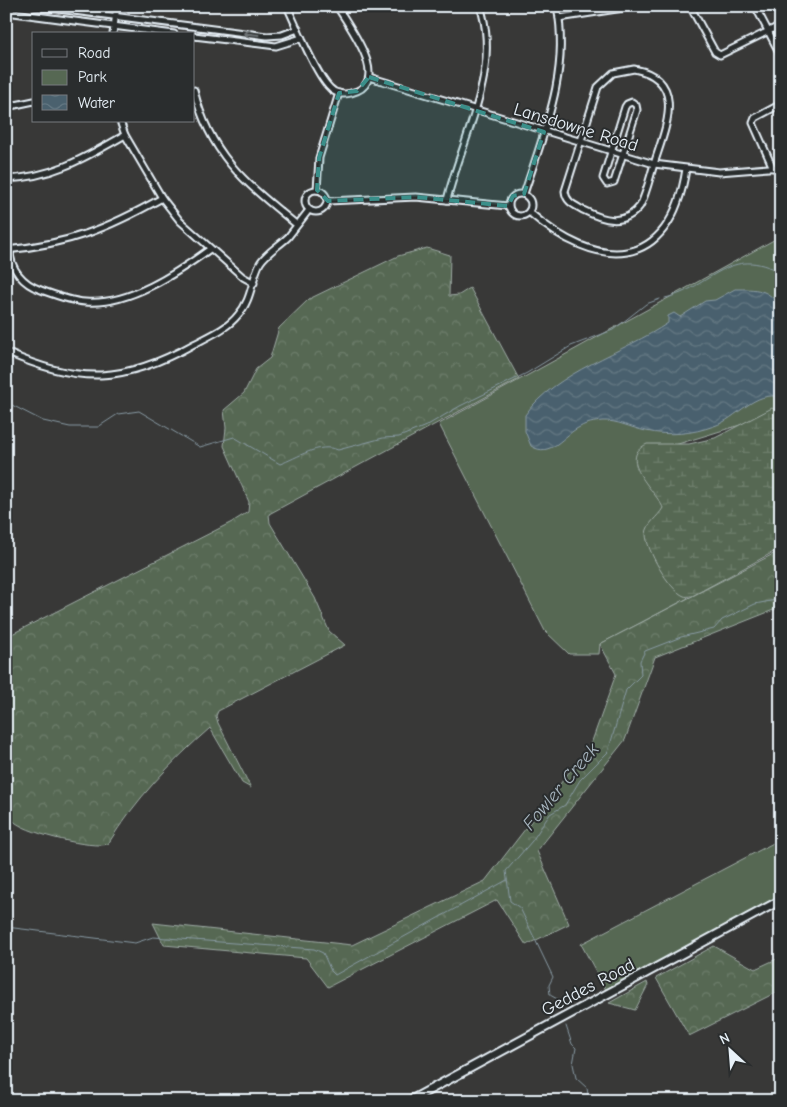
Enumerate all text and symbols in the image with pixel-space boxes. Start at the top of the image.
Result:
one-way arrow [243,29,259,39]
legend [32,32,195,122]
text: Road [78,44,110,62]
text: Park [78,68,107,86]
text: Water [78,94,115,112]
street label: Lansdowne Road [511,99,641,156]
water label: Fowler Creek [518,738,604,835]
street label: Geddes Road [538,954,638,1021]
north arrow [704,1024,754,1074]
text: N [717,1029,732,1048]

